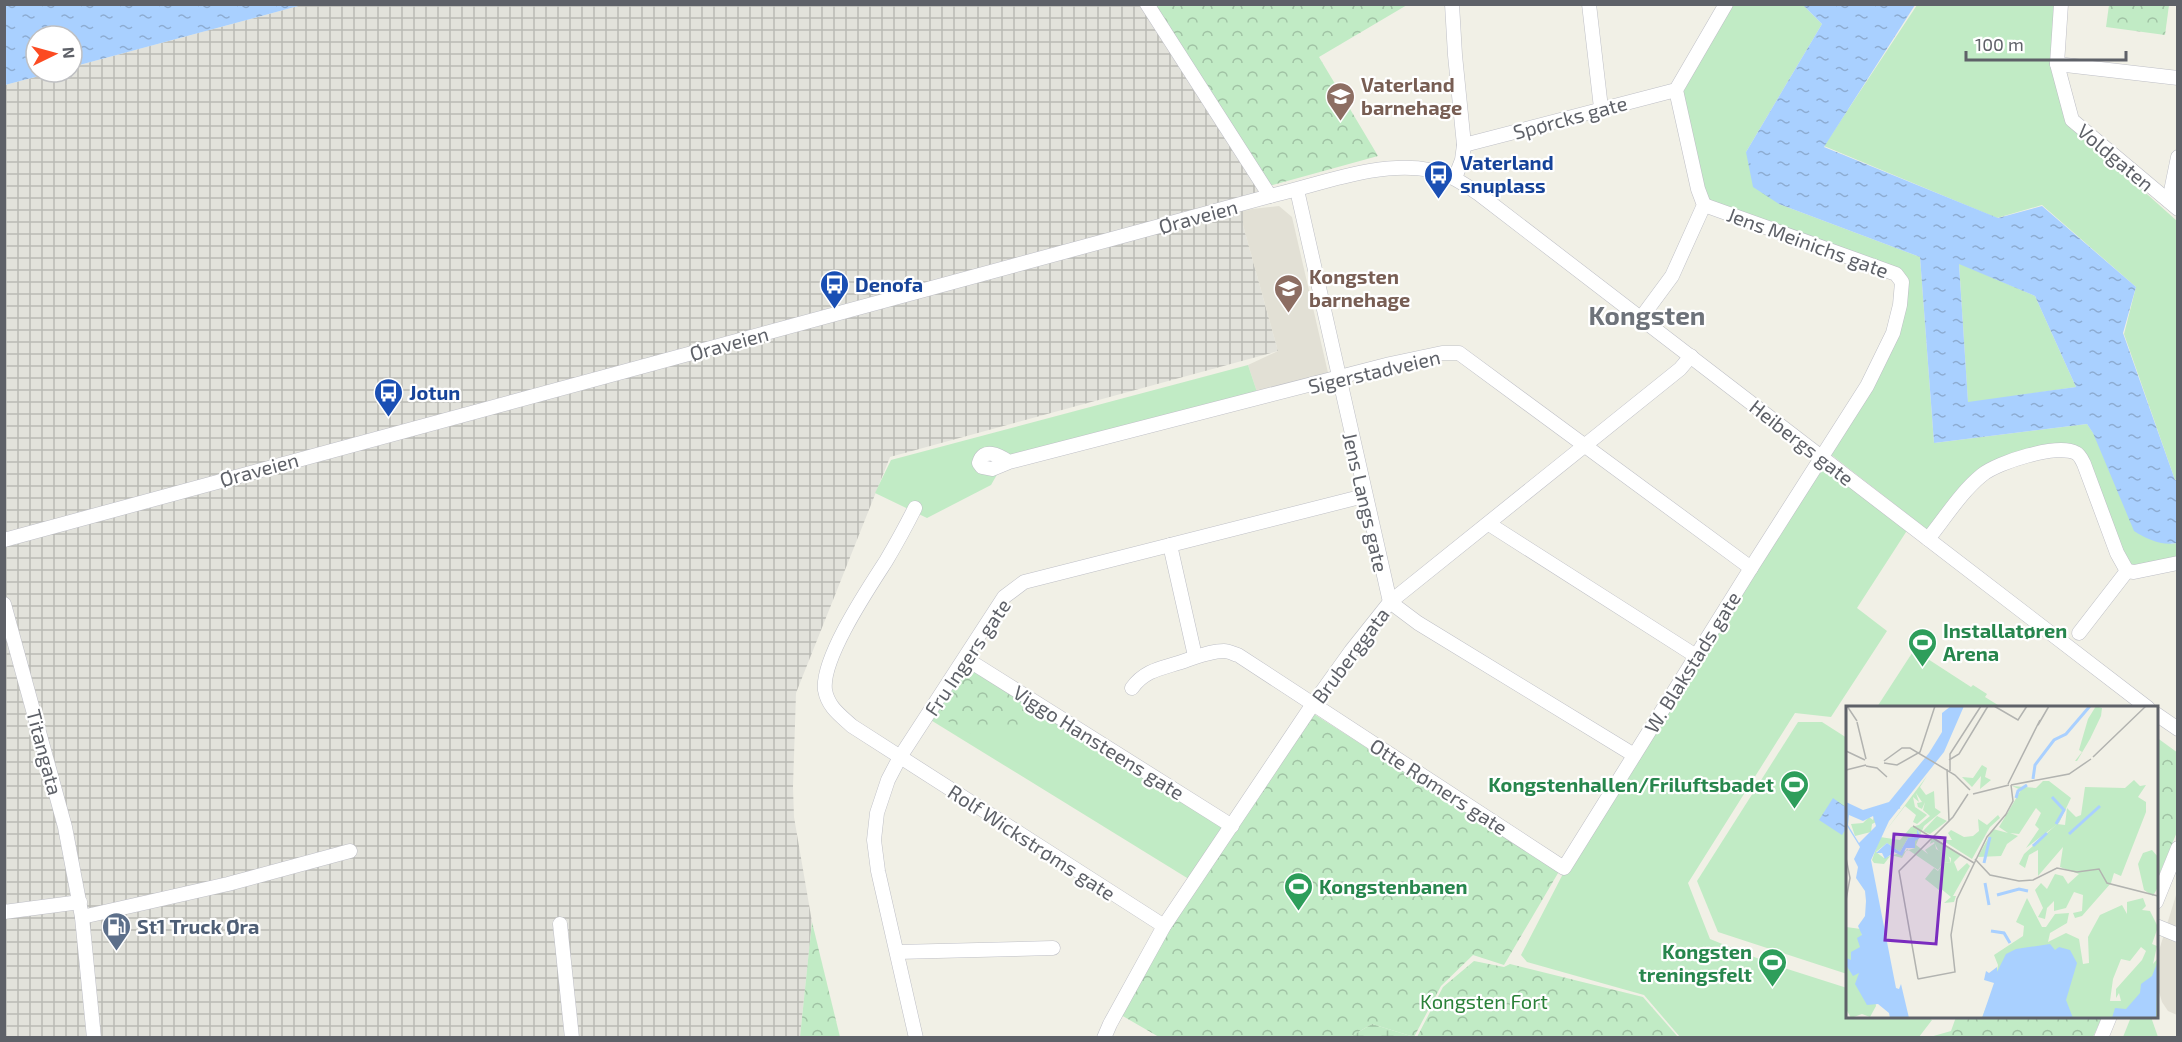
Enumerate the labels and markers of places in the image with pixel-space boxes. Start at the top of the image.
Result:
place label: Vaterland barnehage [1361,72,1462,119]
school or university icon: Vaterland barnehage [1324,80,1356,122]
place label: Vaterland snuplass [1460,150,1554,197]
bus stop icon: Vaterland snuplass [1423,158,1455,200]
place label: Kongsten barnehage [1309,264,1410,311]
bus stop icon: Denofa [818,268,850,310]
place label: Denofa [855,272,923,296]
school or university icon: Kongsten barnehage [1272,272,1304,314]
bus stop icon: Jotun [372,376,404,418]
place label: Jotun [409,380,460,404]
place label: Installatøren Arena [1943,618,2067,665]
sports icon: Installatøren Arena [1906,626,1938,668]
sports icon: Kongstenhallen/Friluftsbadet [1779,768,1811,810]
place label: Kongstenhallen/Friluftsbadet [1488,772,1774,796]
sports icon: Kongstenbanen [1282,870,1314,912]
place label: Kongstenbanen [1319,874,1468,898]
fuel station icon: St1 Truck Øra [100,910,132,952]
place label: St1 Truck Øra [137,914,259,938]
place label: Kongsten treningsfelt [1639,939,1752,986]
sports icon: Kongsten treningsfelt [1757,946,1789,988]

